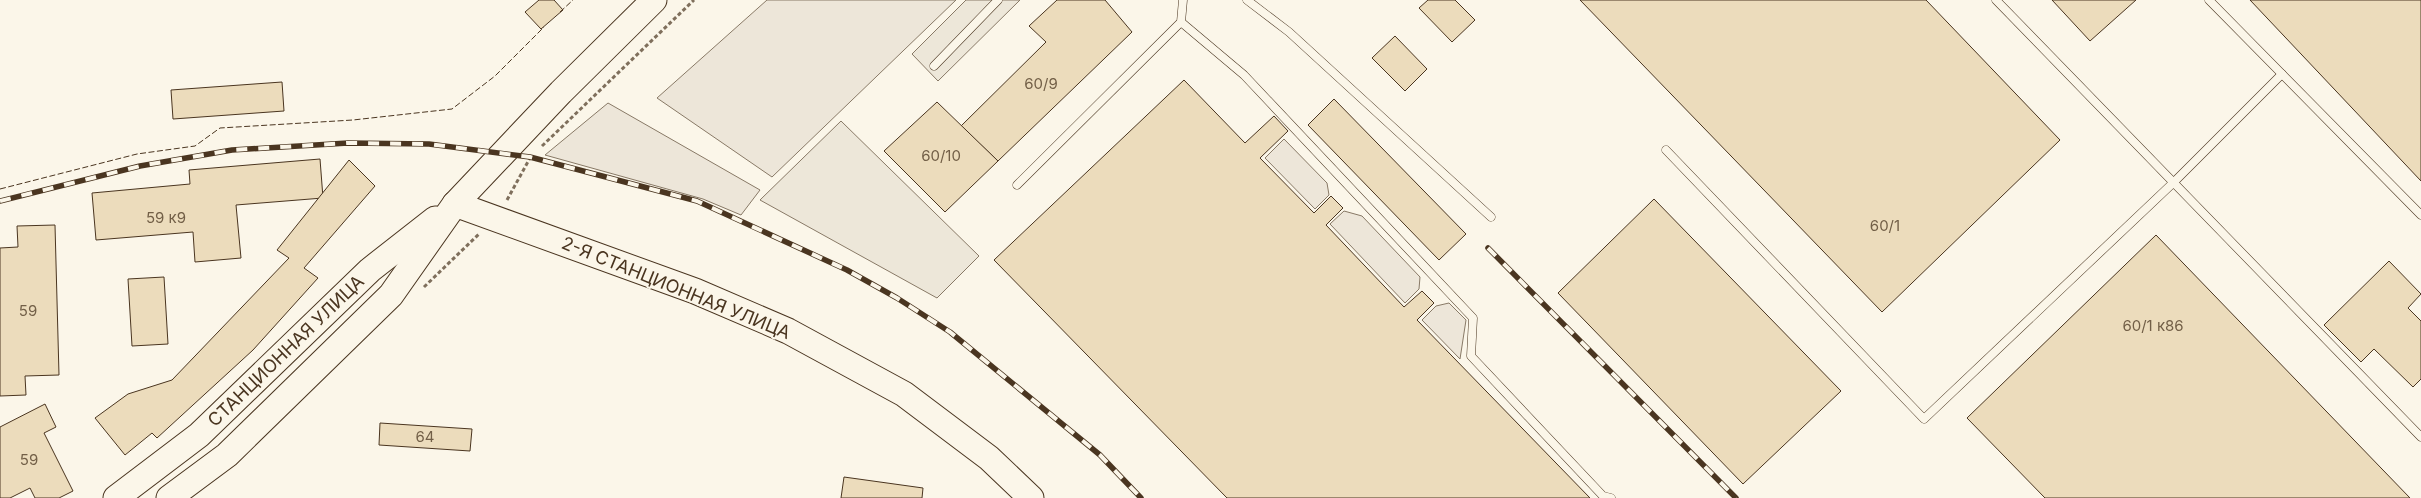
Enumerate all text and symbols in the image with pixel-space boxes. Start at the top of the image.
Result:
house number: 60/9 [1024,74,1058,93]
house number: 60/10 [921,146,961,165]
house number: 59 к9 [146,208,186,227]
house number: 60/1 [1870,216,1900,235]
street label: 2-Я СТАНЦИОННАЯ УЛИЦА [559,232,794,343]
street label: СТАНЦИОННАЯ УЛИЦА [203,271,368,431]
house number: 59 [19,301,37,320]
house number: 60/1 к86 [2122,316,2184,335]
house number: 64 [416,427,435,446]
house number: 59 [20,450,38,469]

